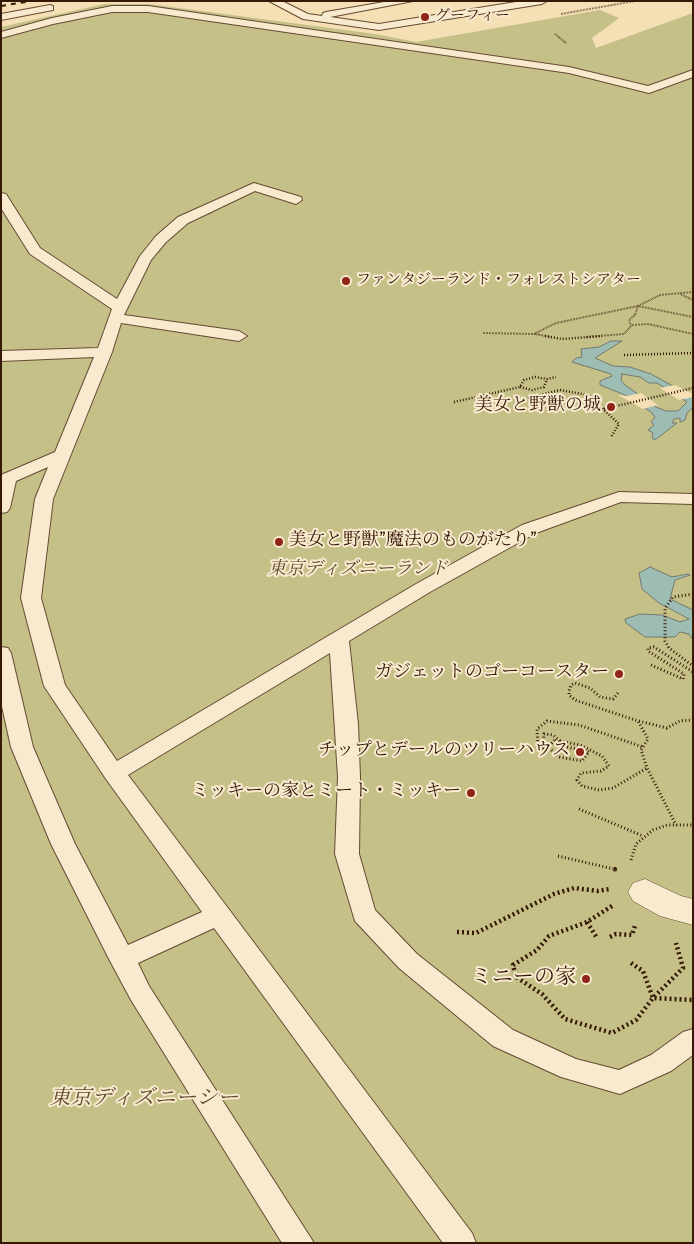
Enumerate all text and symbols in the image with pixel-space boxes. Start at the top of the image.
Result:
place label: グーフィー [435,8,510,26]
marker: グーフィー [419,11,431,23]
place label: ファンタジーランド・フォレストシアター [356,272,641,290]
marker: ファンタジーランド・フォレストシアター [340,275,352,287]
place label: 美女と野獣の城 [475,396,601,418]
marker: 美女と野獣の城 [605,401,617,413]
place label: 美女と野獣”魔法のものがたり” [289,531,537,553]
marker: 美女と野獣”魔法のものがたり” [273,536,285,548]
park label: 東京ディズニーランド [268,560,448,582]
place label: ガジェットのゴーコースター [375,663,609,685]
marker: ガジェットのゴーコースター [613,668,625,680]
place label: チップとデールのツリーハウス [318,741,570,763]
marker: チップとデールのツリーハウス [574,746,586,758]
place label: ミッキーの家とミート・ミッキー [191,782,461,804]
marker: ミッキーの家とミート・ミッキー [465,787,477,799]
place label: ミニーの家 [471,966,576,992]
marker: ミニーの家 [580,973,592,985]
park label: 東京ディズニーシー [50,1087,238,1113]

